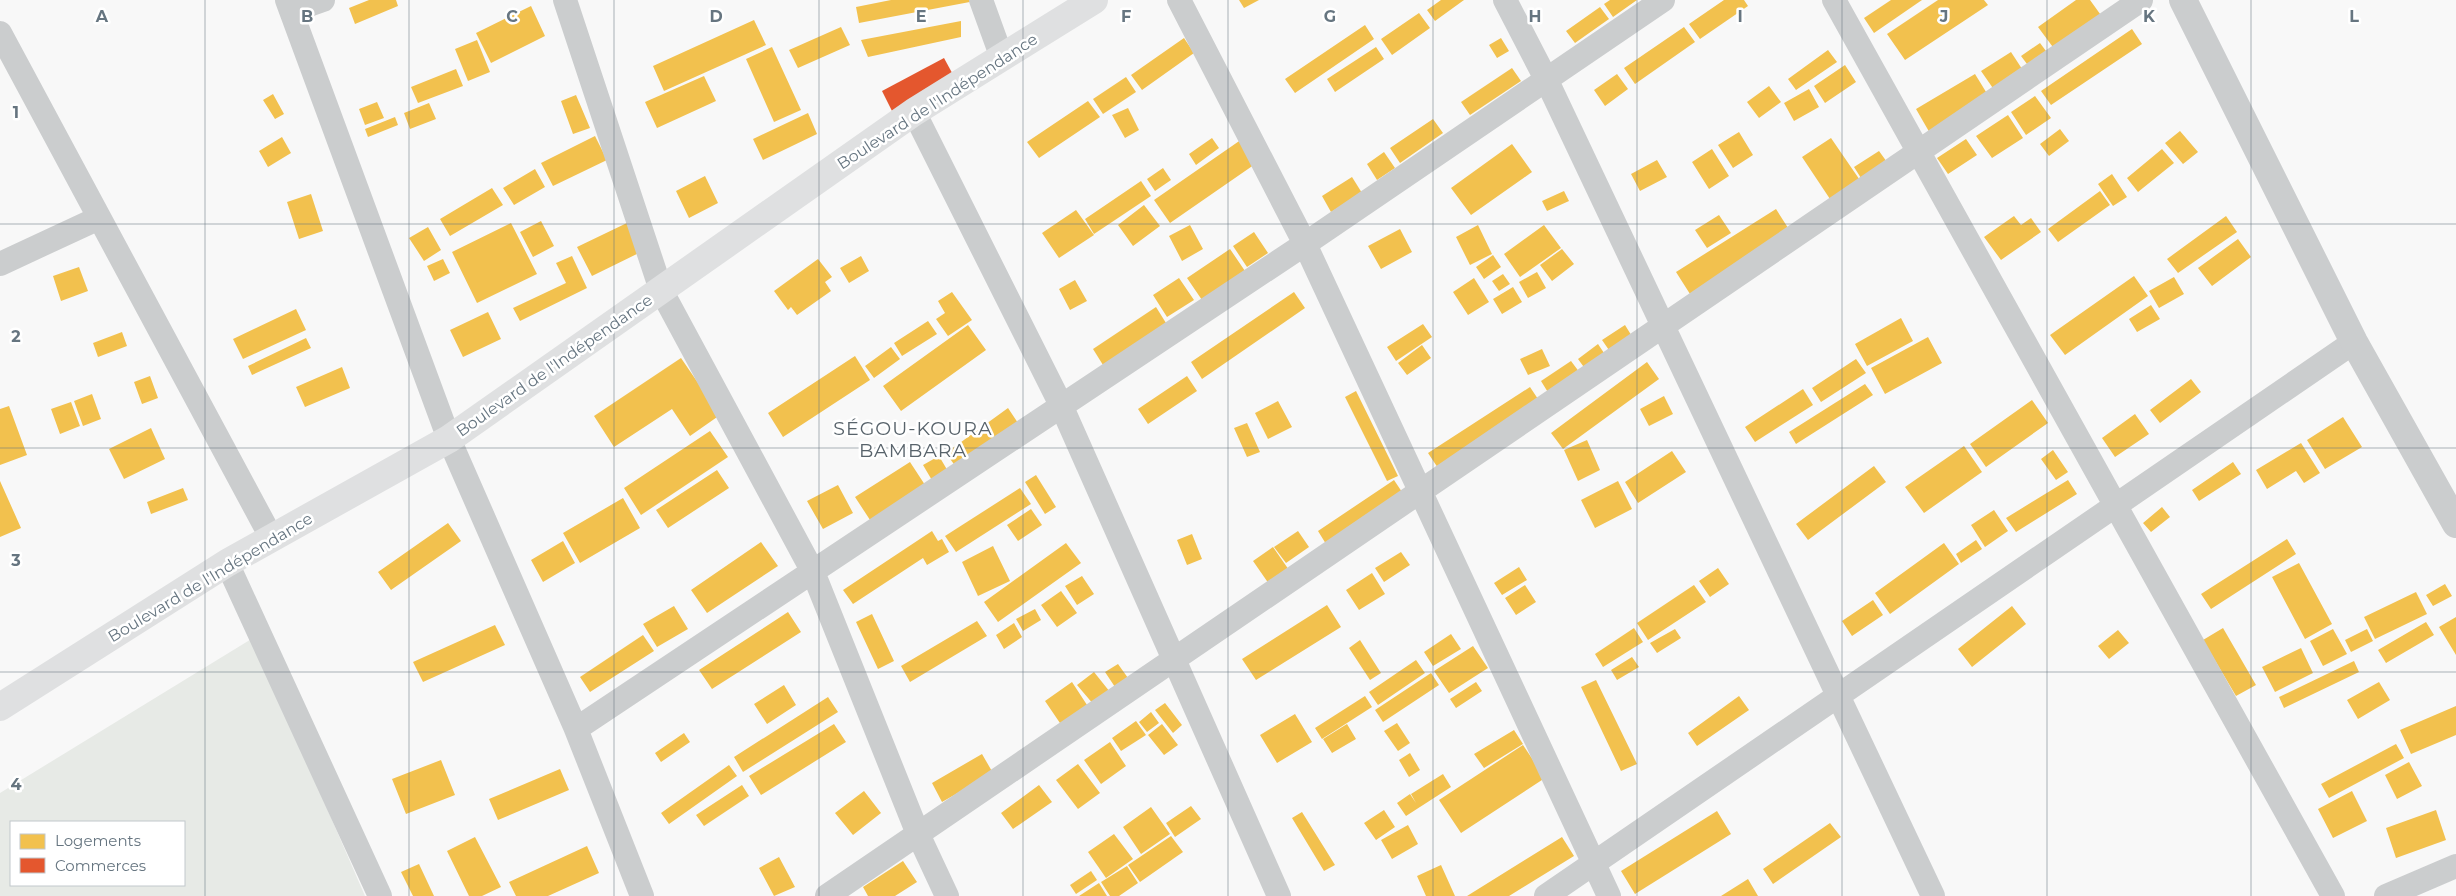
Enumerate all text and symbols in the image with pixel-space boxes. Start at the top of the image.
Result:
text: A [95,7,109,26]
text: B [301,7,313,26]
text: C [506,7,518,26]
text: D [709,7,723,26]
text: E [916,7,926,26]
text: F [1121,7,1131,26]
text: G [1324,7,1336,26]
text: H [1529,7,1541,26]
text: I [1737,7,1743,26]
text: J [1939,7,1948,26]
text: K [2143,7,2156,26]
text: L [2349,7,2359,26]
street label: Boulevard de l'Indépendance [834,29,1041,173]
text: 1 [13,103,19,122]
street label: Boulevard de l'Indépendance [453,290,656,441]
text: 2 [11,327,21,346]
district label: SÉGOU-KOURA BAMBARA [833,417,993,462]
street label: Boulevard de l'Indépendance [105,509,316,646]
text: 3 [10,551,21,570]
text: 4 [10,775,22,794]
legend [10,821,185,886]
text: Logements [55,831,141,850]
text: Commerces [55,856,146,875]

